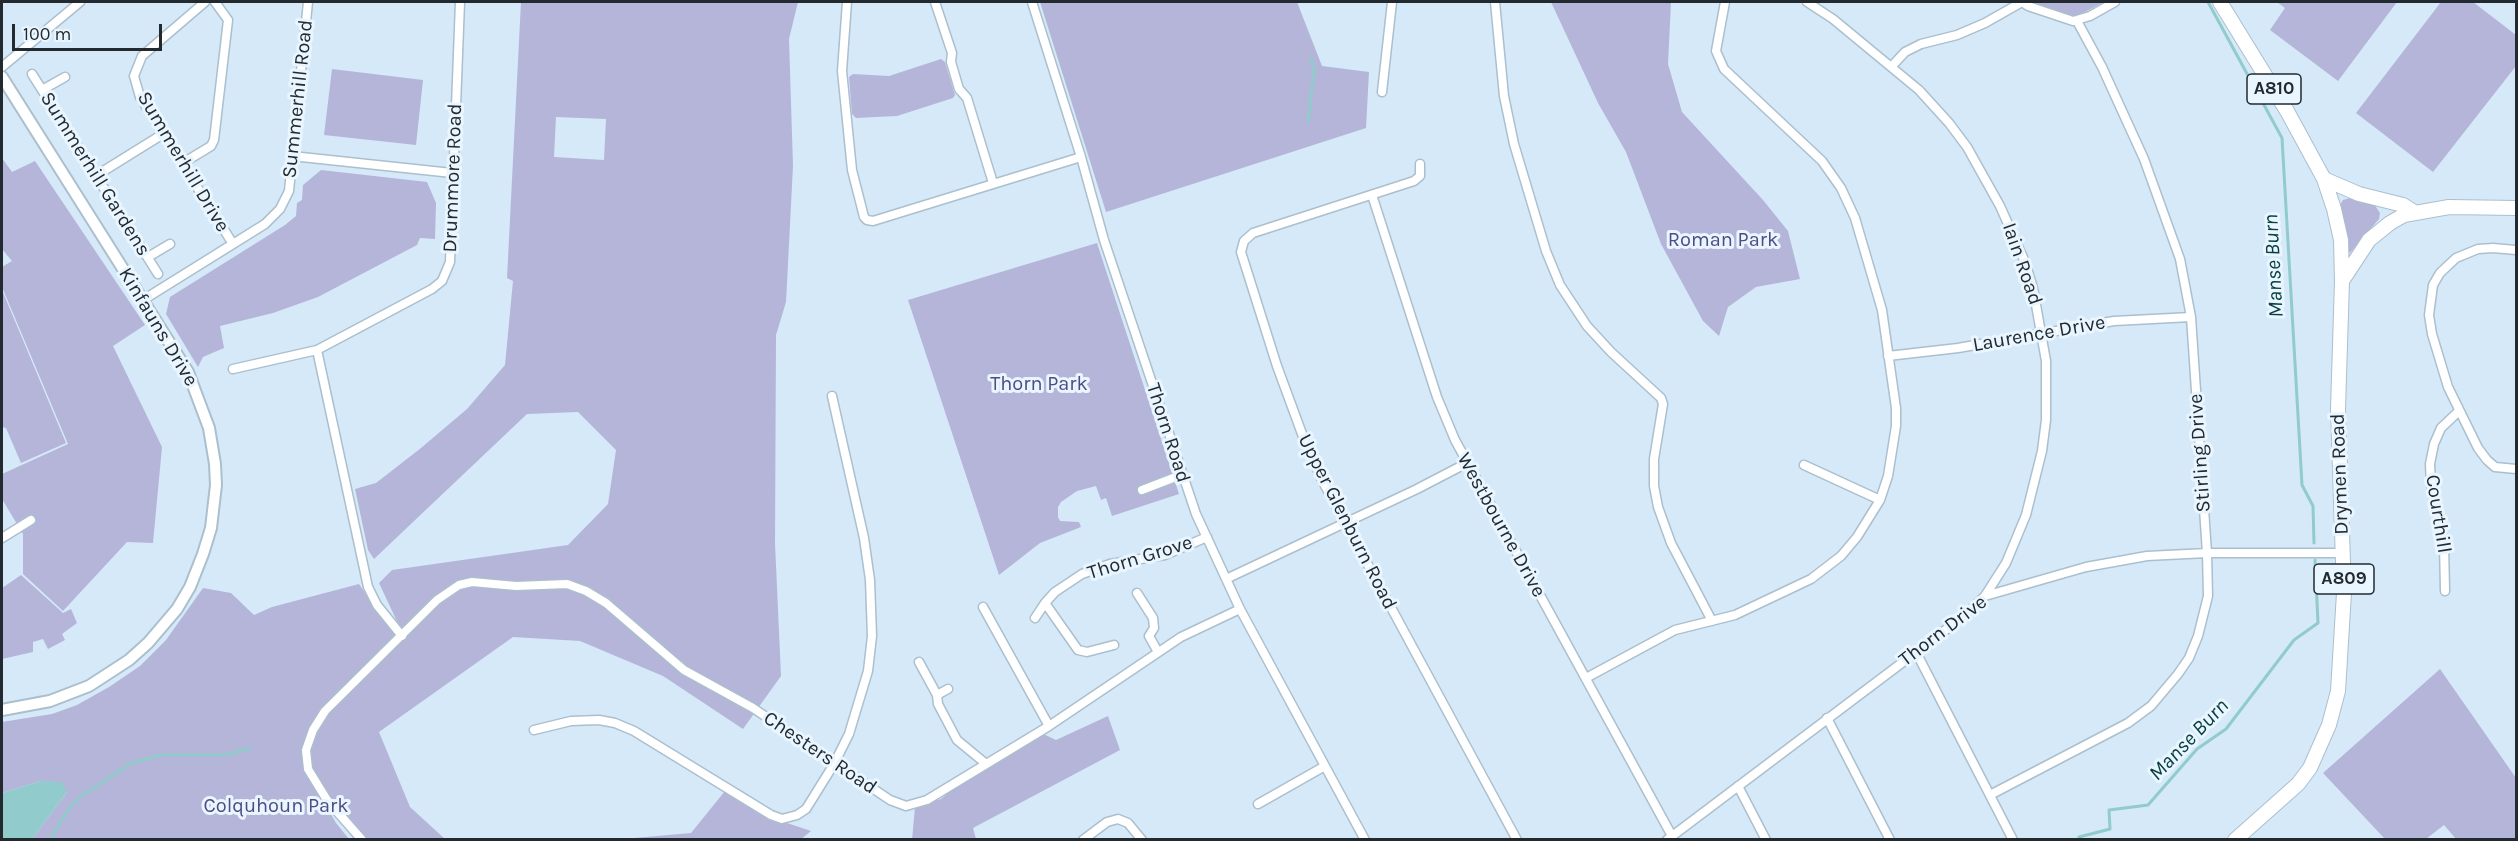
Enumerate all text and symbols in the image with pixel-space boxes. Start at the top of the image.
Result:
scale bar [15,12,165,50]
street label: Summerhill Road [278,19,318,179]
text: 100 m [23,23,71,45]
road number: A810 [2247,74,2301,104]
street label: Summerhill Drive [132,87,234,237]
street label: Summerhill Gardens [35,88,155,260]
street label: Drummore Road [438,103,468,253]
water label: Manse Burn [2259,213,2289,319]
street label: Iain Road [1997,220,2047,308]
park label: Roman Park [1668,228,1778,252]
street label: Kinfauns Drive [113,263,203,391]
street label: Laurence Drive [1971,311,2107,357]
park label: Thorn Park [990,372,1088,396]
street label: Thorn Road [1141,380,1195,486]
street label: Stirling Drive [2184,393,2216,513]
street label: Drymen Road [2326,413,2354,535]
street label: Upper Glenburn Road [1292,430,1402,614]
street label: Westbourne Drive [1451,449,1551,601]
street label: Courthill [2420,473,2456,555]
street label: Thorn Grove [1085,531,1195,585]
road number: A809 [2314,564,2374,594]
street label: Thorn Drive [1894,590,1992,672]
water label: Manse Burn [2144,694,2234,786]
street label: Chesters Road [759,706,881,800]
park label: Colquhoun Park [203,794,349,818]

